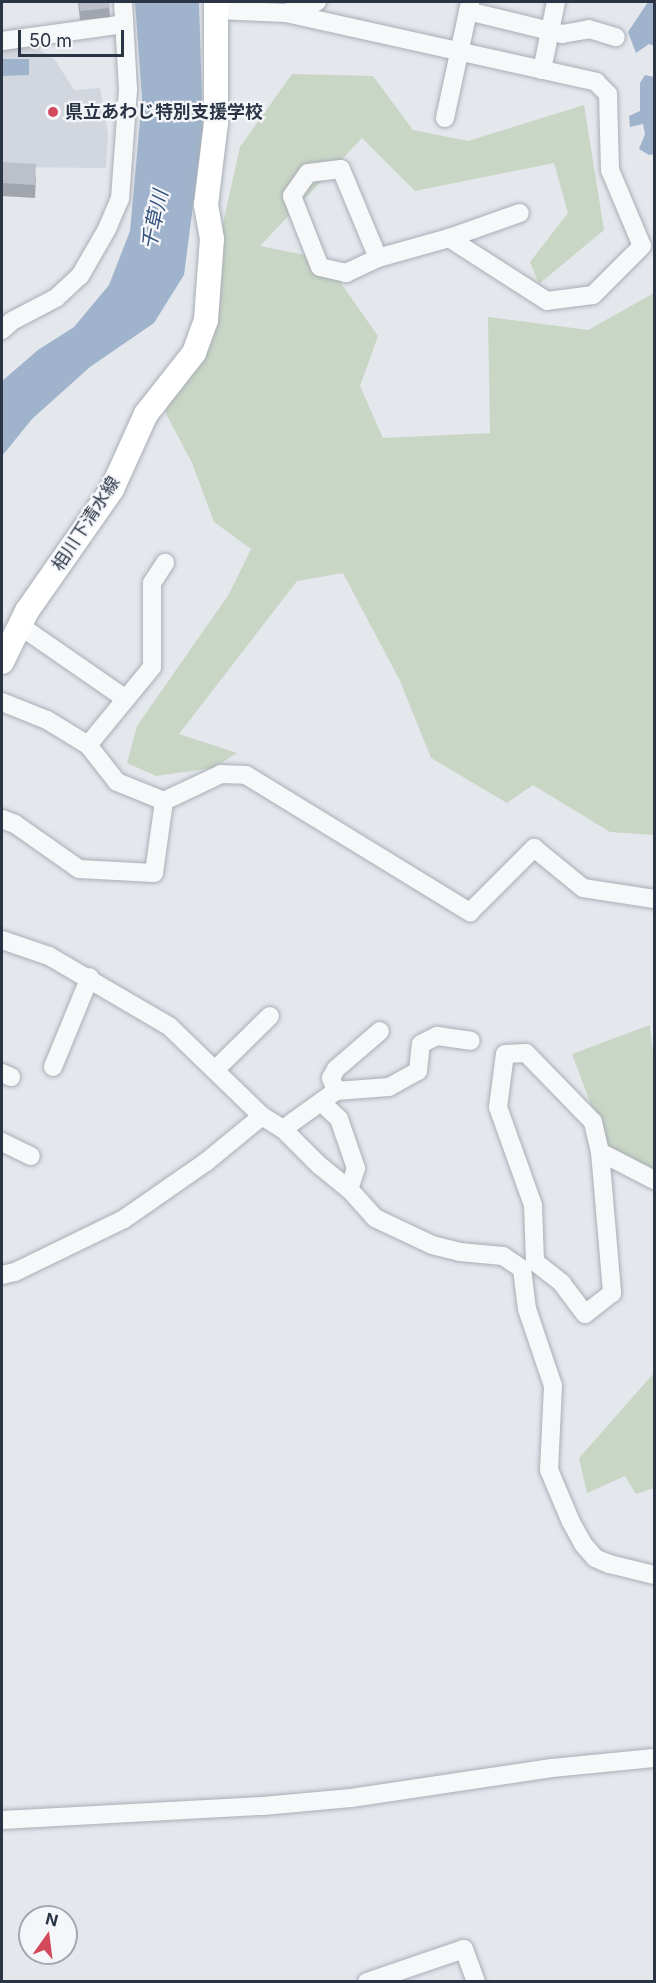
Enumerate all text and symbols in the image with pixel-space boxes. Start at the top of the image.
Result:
scale bar [21,18,128,56]
text: 50 m [29,30,72,51]
place label: 県立あわじ特別支援学校 [65,101,263,123]
marker: 県立あわじ特別支援学校 [46,105,60,119]
water label: 千草川 [137,188,173,252]
street label: 相川下清水線 [48,473,124,575]
north arrow [18,1905,78,1965]
text: N [44,1908,60,1931]

